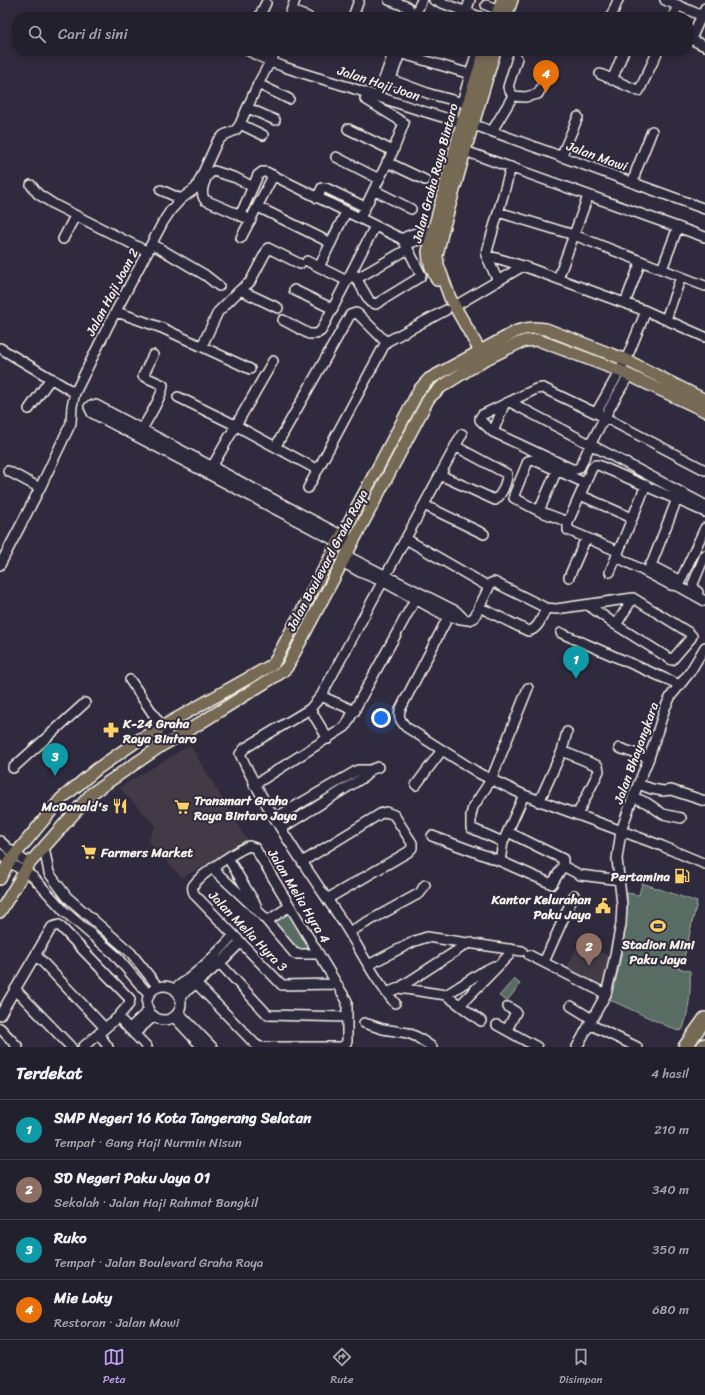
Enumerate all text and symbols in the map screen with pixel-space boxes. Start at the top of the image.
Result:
search box [12,12,693,56]
text: Cari di sini [58,21,128,47]
icon: search [26,23,48,45]
street label: Jalan Haji Joan [334,58,423,107]
pin: 4 [533,60,559,93]
street label: Jalan Graha Raya Bintaro [405,100,465,246]
street label: Jalan Mawi [562,134,631,178]
street label: Jalan Haji Joan 2 [79,243,145,341]
street label: Jalan Boulevard Graha Raya [279,485,374,636]
pin: 1 [563,646,589,679]
street label: Jalan Bhayangkara [607,698,665,808]
your location [371,708,391,728]
place label: K-24 Graha Raya Bintaro [122,712,197,750]
pharmacy icon: K-24 Graha Raya Bintaro [102,721,120,739]
pin: 3 [42,743,68,776]
place label: Transmart Graha Raya Bintaro Jaya [193,789,297,827]
place label: McDonald's [41,795,109,818]
restaurant icon: McDonald's [111,797,129,815]
supermarket icon: Transmart Graha Raya Bintaro Jaya [173,798,191,816]
place label: Farmers Market [100,841,193,864]
supermarket icon: Farmers Market [80,843,98,861]
street label: Jalan Melia Hyra 4 [261,843,336,948]
place label: Pertamina [611,865,670,888]
fuel station icon: Pertamina [673,867,691,885]
street label: Jalan Melia Hyra 3 [202,884,293,977]
place label: Kantor Kelurahan Paku Jaya [491,888,592,926]
public building icon: Kantor Kelurahan Paku Jaya [594,897,612,915]
sports icon: Stadion Mini Paku Jaya [649,917,667,935]
pin: 2 [576,933,602,966]
place label: Stadion Mini Paku Jaya [621,933,696,971]
text: Terdekat [16,1058,82,1088]
text: 4 hasil [651,1062,689,1085]
text: SMP Negeri 16 Kota Tangerang Selatan [54,1105,311,1131]
text: 1 [26,1118,32,1141]
text: 210 m [654,1118,689,1141]
text: Tempat · Gang Haji Nurmin Nisun [54,1131,242,1154]
text: SD Negeri Paku Jaya 01 [54,1165,210,1191]
text: 2 [25,1178,33,1201]
text: 340 m [652,1178,689,1201]
text: Sekolah · Jalan Haji Rahmat Bangkil [54,1191,258,1214]
text: Ruko [54,1225,87,1251]
text: 3 [25,1238,33,1261]
text: 350 m [652,1238,689,1261]
text: Tempat · Jalan Boulevard Graha Raya [54,1251,263,1274]
text: Mie Loky [54,1285,112,1311]
text: 4 [25,1298,33,1321]
text: 680 m [652,1298,689,1321]
text: Restoran · Jalan Mawi [54,1311,179,1334]
tab: Peta [103,1346,125,1389]
tab: Rute [331,1346,354,1389]
tab: Disimpan [559,1346,602,1389]

